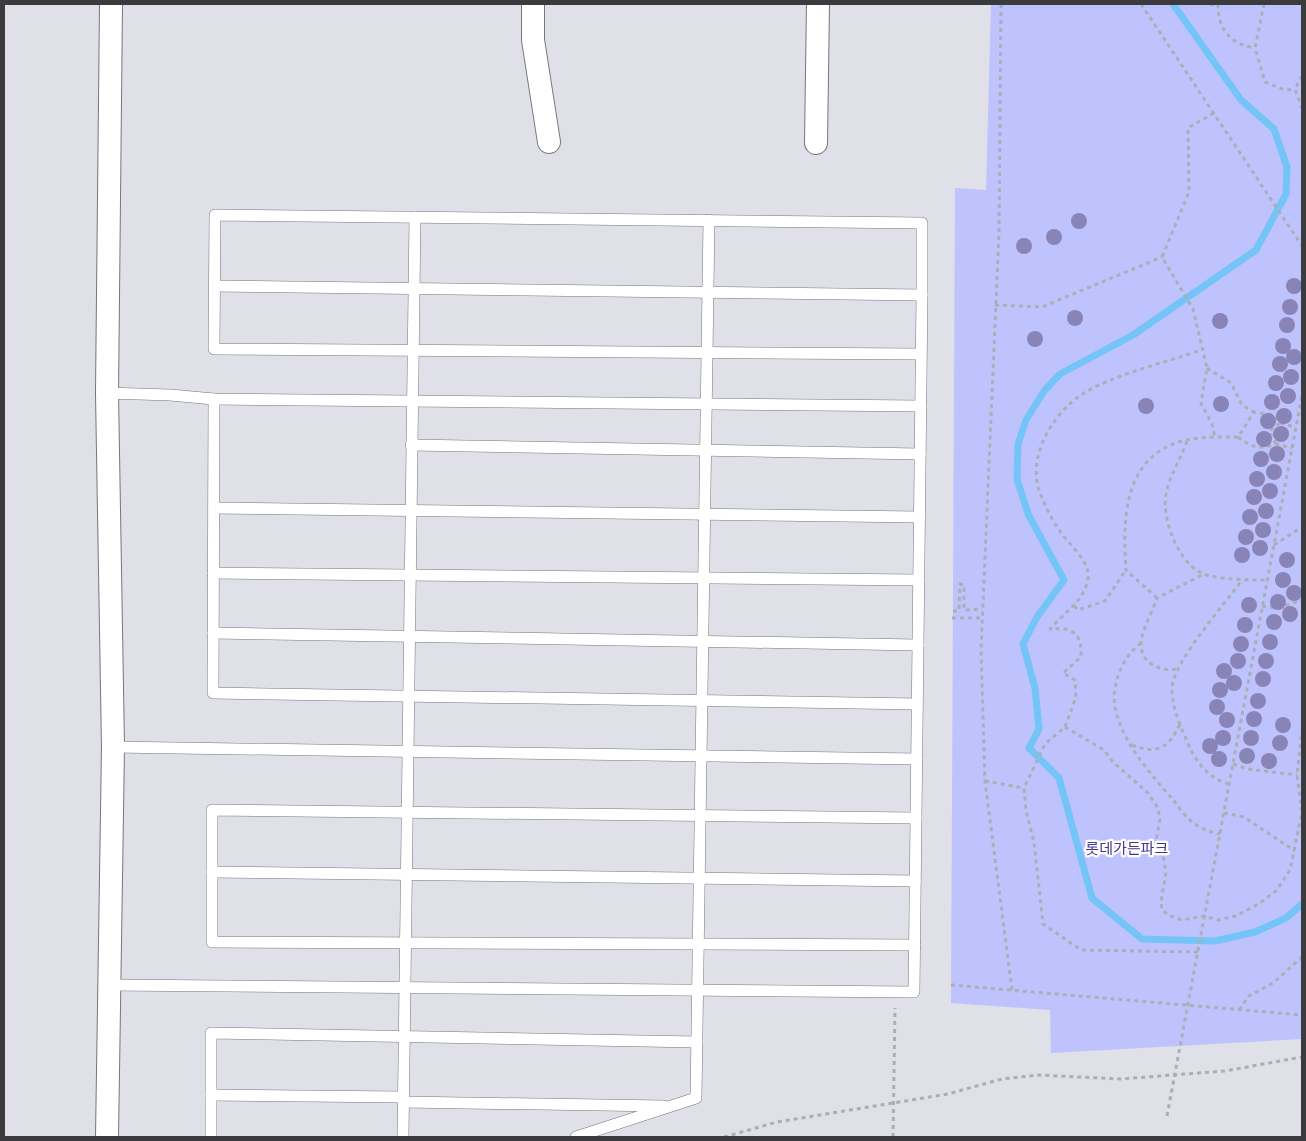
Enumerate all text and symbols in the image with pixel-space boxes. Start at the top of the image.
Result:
park label: 롯데가든파크 [1086,840,1168,858]

